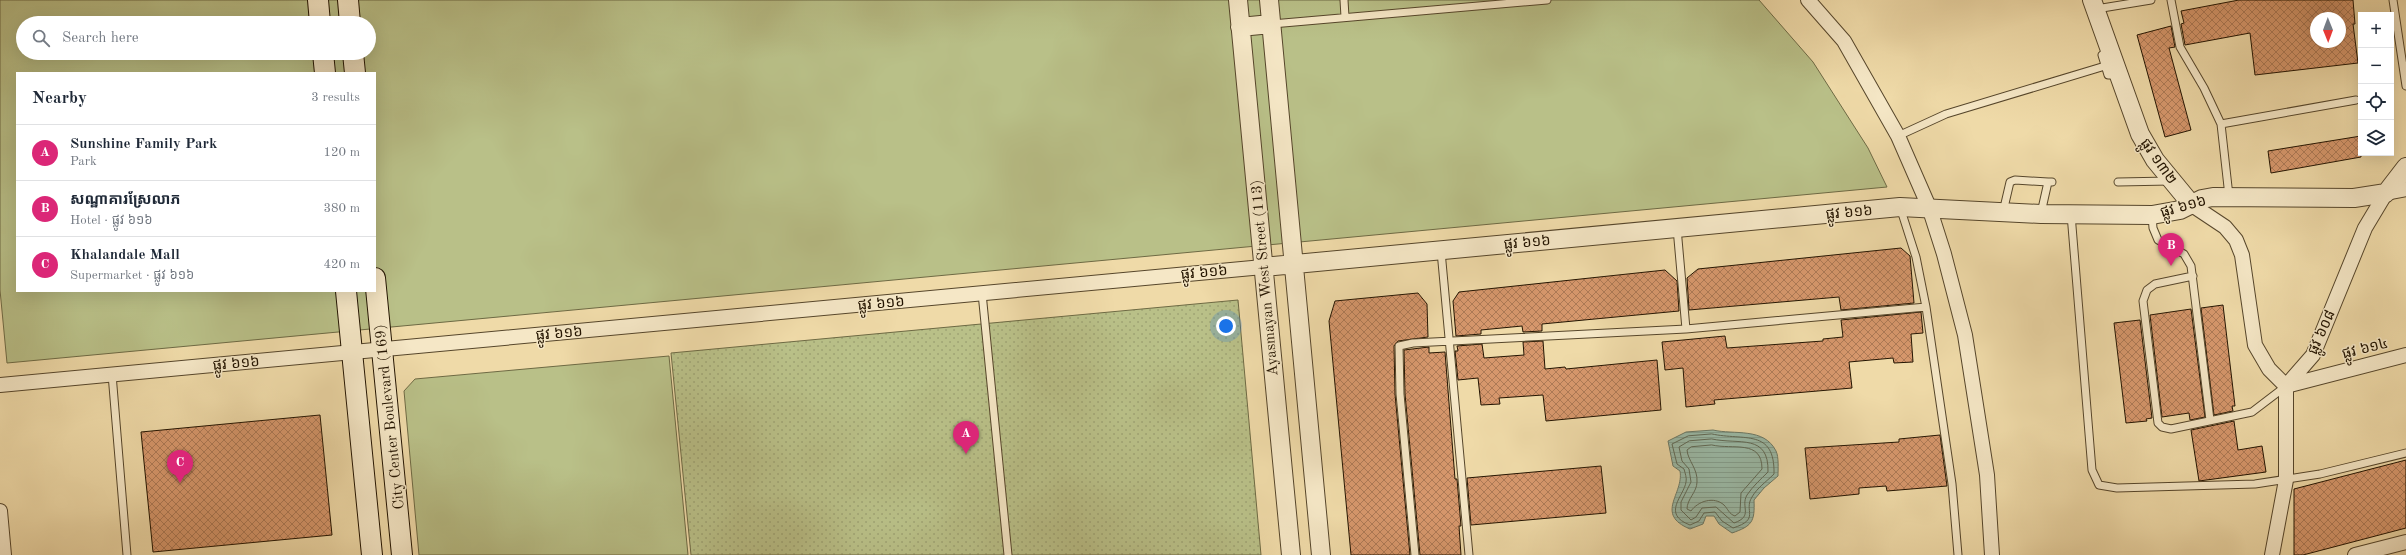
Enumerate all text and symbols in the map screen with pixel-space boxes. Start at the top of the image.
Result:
north arrow [2310,12,2346,48]
map controls [2358,12,2394,156]
button: + [2358,12,2394,48]
search box [16,16,376,60]
icon: search [30,27,52,49]
text: Search here [62,31,139,46]
button: − [2358,48,2394,84]
button: locate [2358,84,2394,120]
text: Nearby [32,90,87,107]
text: 3 results [311,91,360,104]
button: layers [2358,120,2394,156]
street label: ផ្លូវ ១៣២ [2133,136,2179,190]
text: Sunshine Family Park [70,137,218,152]
text: A [40,146,50,159]
text: 120 m [323,146,360,159]
text: Park [70,155,97,168]
street label: Ayasmayan West Street (113) [1249,179,1282,377]
text: សណ្ឋាគារស្រែលាភ [70,193,181,208]
street label: ផ្លូវ ៦១៦ [2159,194,2209,225]
text: B [40,202,50,215]
text: 380 m [323,202,360,215]
street label: ផ្លូវ ៦១៦ [1825,204,1874,227]
text: Hotel · ផ្លូវ ៦១៦ [70,214,153,227]
pin: B [2158,233,2184,266]
street label: ផ្លូវ ៦១៦ [1503,234,1552,257]
text: Khalandale Mall [70,248,180,263]
text: C [41,258,49,271]
text: 420 m [323,258,360,271]
street label: ផ្លូវ ៦១៦ [1180,264,1229,287]
text: Supermarket · ផ្លូវ ៦១៦ [70,269,194,282]
street label: ផ្លូវ ៦១៦ [857,295,906,318]
street label: ផ្លូវ ៦០៨ [2306,308,2343,359]
your location [1216,316,1236,336]
street label: City Center Boulevard (169) [373,324,408,510]
street label: ផ្លូវ ៦១៦ [535,325,584,348]
street label: ផ្លូវ ៦១៤ [2341,336,2391,367]
street label: ផ្លូវ ៦១៦ [212,355,261,378]
pin: A [953,421,979,454]
pin: C [167,450,193,483]

